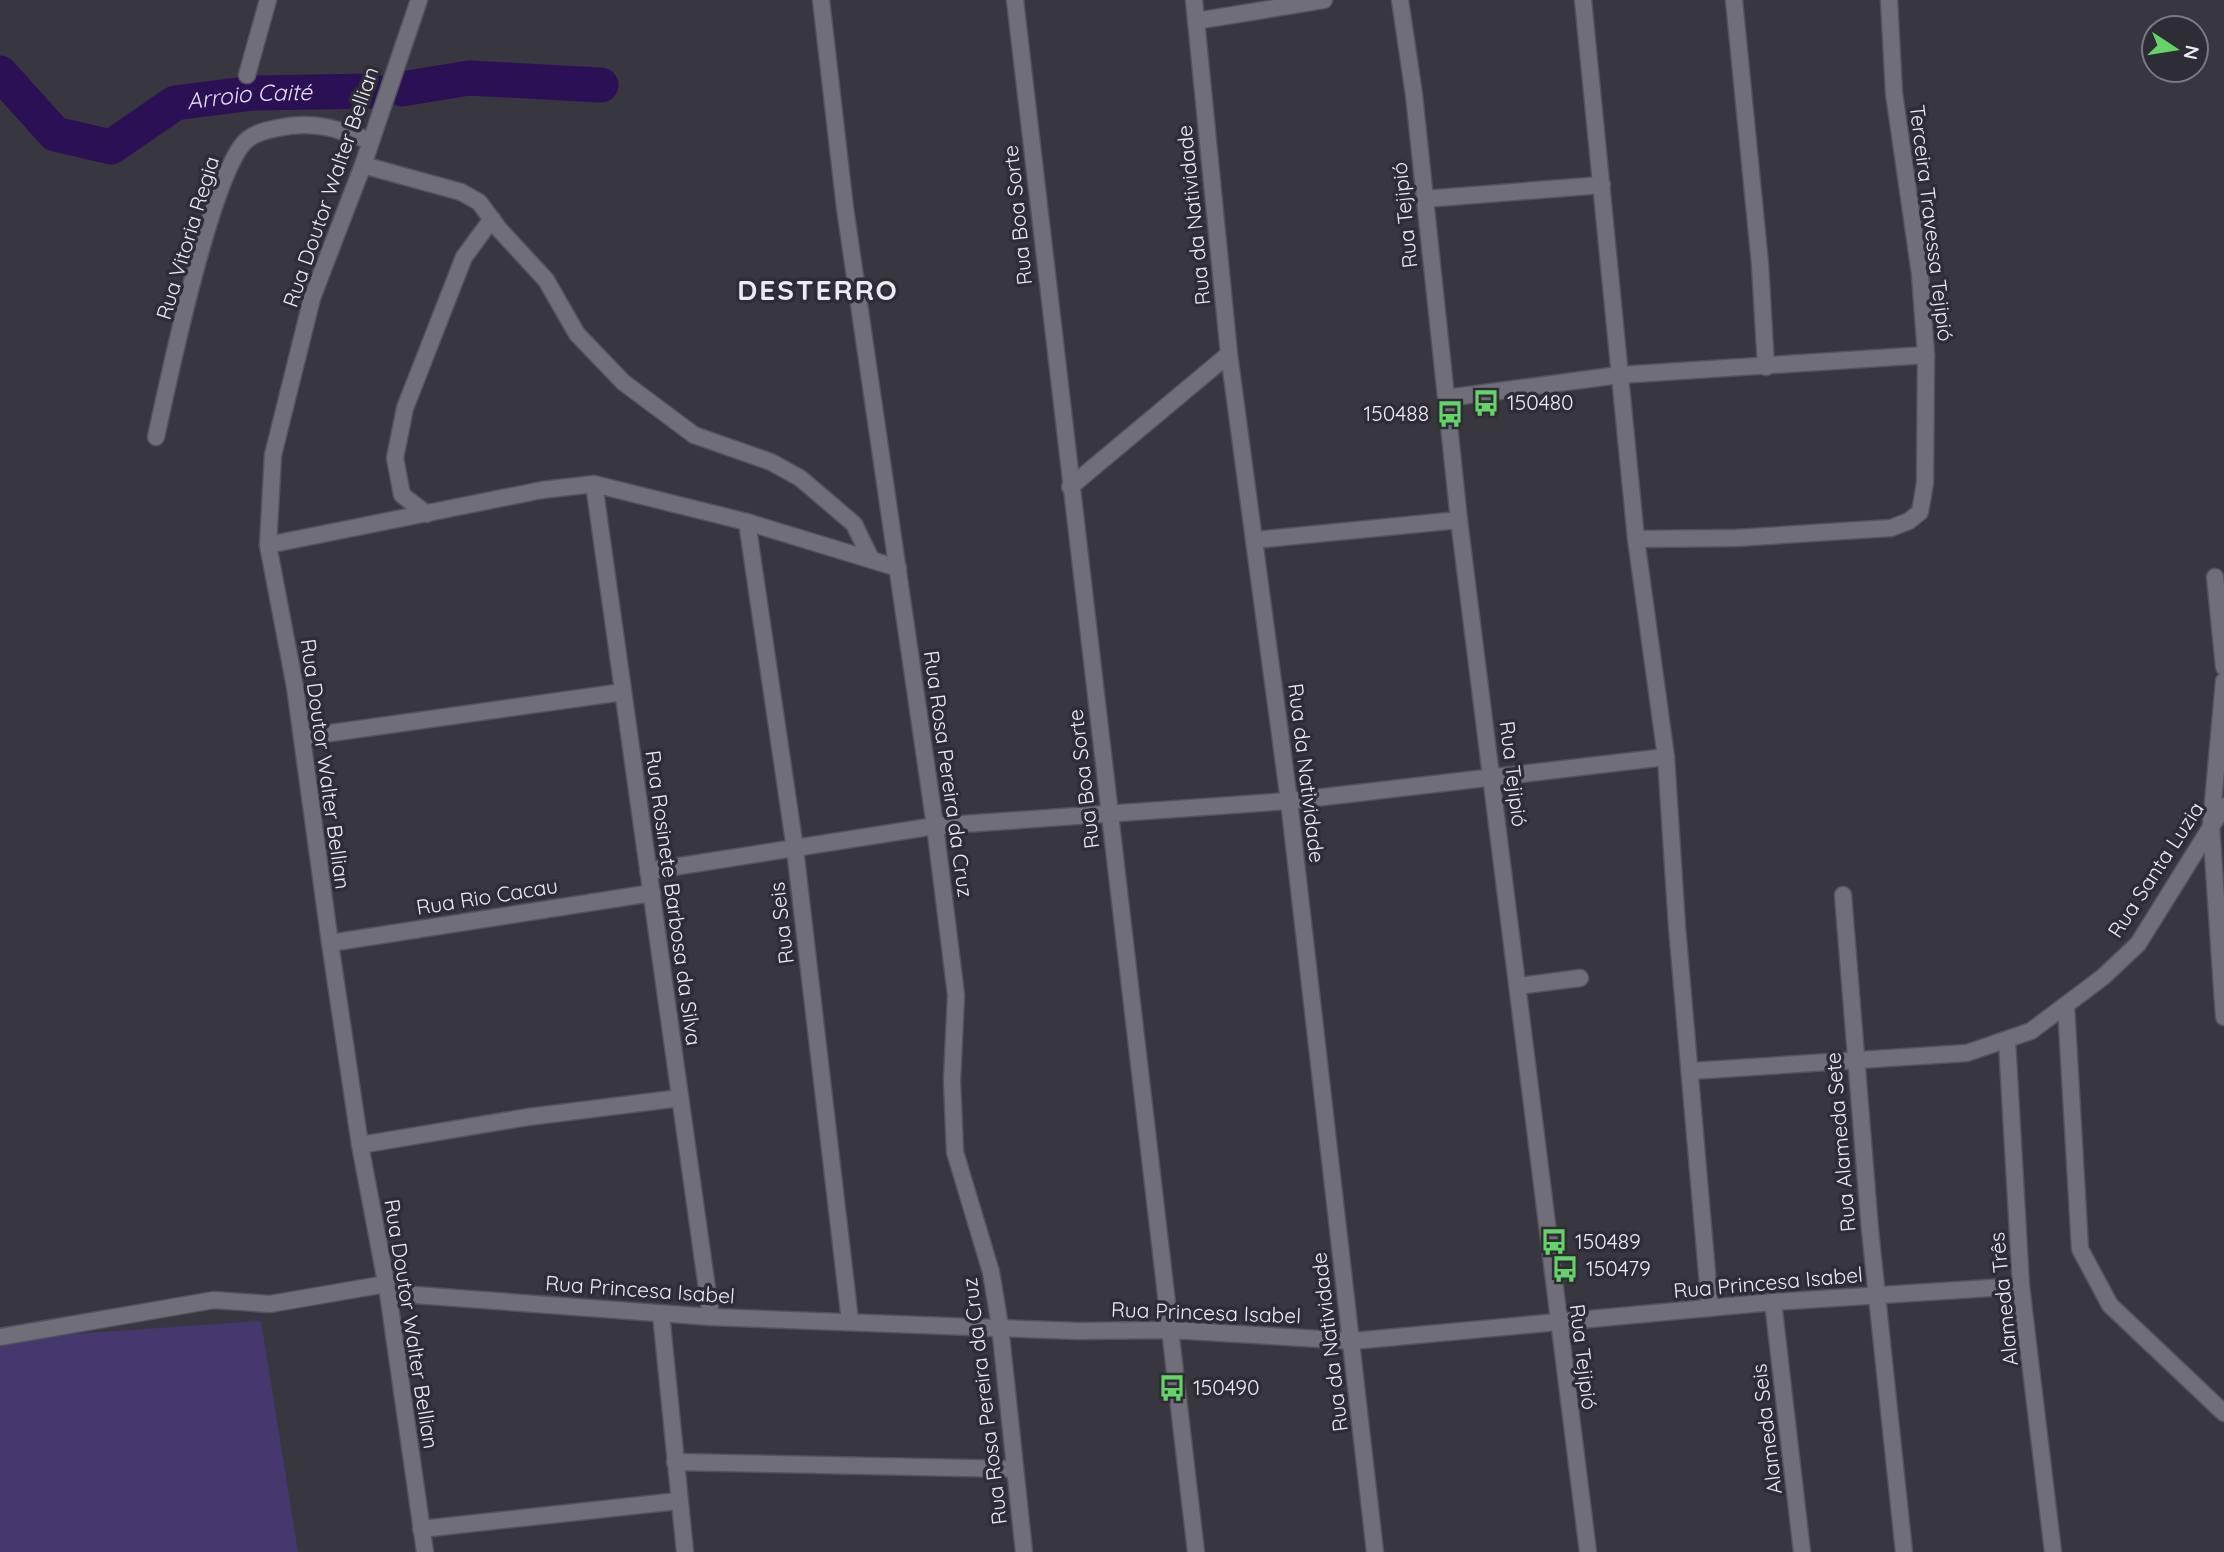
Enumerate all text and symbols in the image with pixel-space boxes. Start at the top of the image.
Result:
north arrow [2140,14,2210,84]
text: N [2178,43,2205,62]
street label: Rua Doutor Walter Bellian [277,63,383,310]
water label: Arroio Caité [185,77,313,115]
street label: Terceira Travessa Tejipió [1905,103,1959,343]
street label: Rua da Natividade [1171,124,1215,306]
street label: Rua Boa Sorte [997,144,1037,286]
street label: Rua Vitoria Regia [150,153,224,323]
street label: Rua Tejipió [1386,161,1422,269]
district label: DESTERRO [737,272,899,307]
bus stop icon: 150480 [1471,388,1501,418]
place label: 150480 [1507,389,1574,415]
bus stop icon: 150488 [1435,399,1465,429]
place label: 150488 [1364,400,1429,426]
street label: Rua Doutor Walter Bellian [296,637,356,891]
street label: Rua Rosa Pereira da Cruz [919,649,979,899]
street label: Rua da Natividade [1283,682,1331,864]
street label: Rua Boa Sorte [1062,708,1104,850]
street label: Rua Tejipió [1495,720,1533,828]
street label: Rua Rosinete Barbosa da Silva [640,749,708,1047]
street label: Rua Santa Luzia [2102,797,2209,942]
street label: Rua Rio Cacau [414,872,560,920]
street label: Rua Seis [763,881,799,966]
street label: Rua Alameda Sete [1819,1051,1861,1233]
street label: Rua Doutor Walter Bellian [379,1197,445,1451]
bus stop icon: 150489 [1539,1227,1569,1257]
place label: 150489 [1575,1228,1641,1254]
street label: Alameda Três [1983,1231,2023,1367]
street label: Rua da Natividade [1305,1251,1353,1433]
bus stop icon: 150479 [1550,1254,1580,1284]
place label: 150479 [1586,1255,1651,1281]
street label: Rua Princesa Isabel [1672,1261,1864,1303]
street label: Rua Princesa Isabel [544,1269,736,1309]
street label: Rua Rosa Pereira da Cruz [956,1276,1012,1526]
street label: Rua Princesa Isabel [1111,1296,1302,1328]
street label: Rua Tejipió [1565,1303,1603,1411]
street label: Alameda Seis [1745,1362,1787,1496]
bus stop icon: 150490 [1157,1373,1187,1403]
place label: 150490 [1193,1374,1260,1400]

